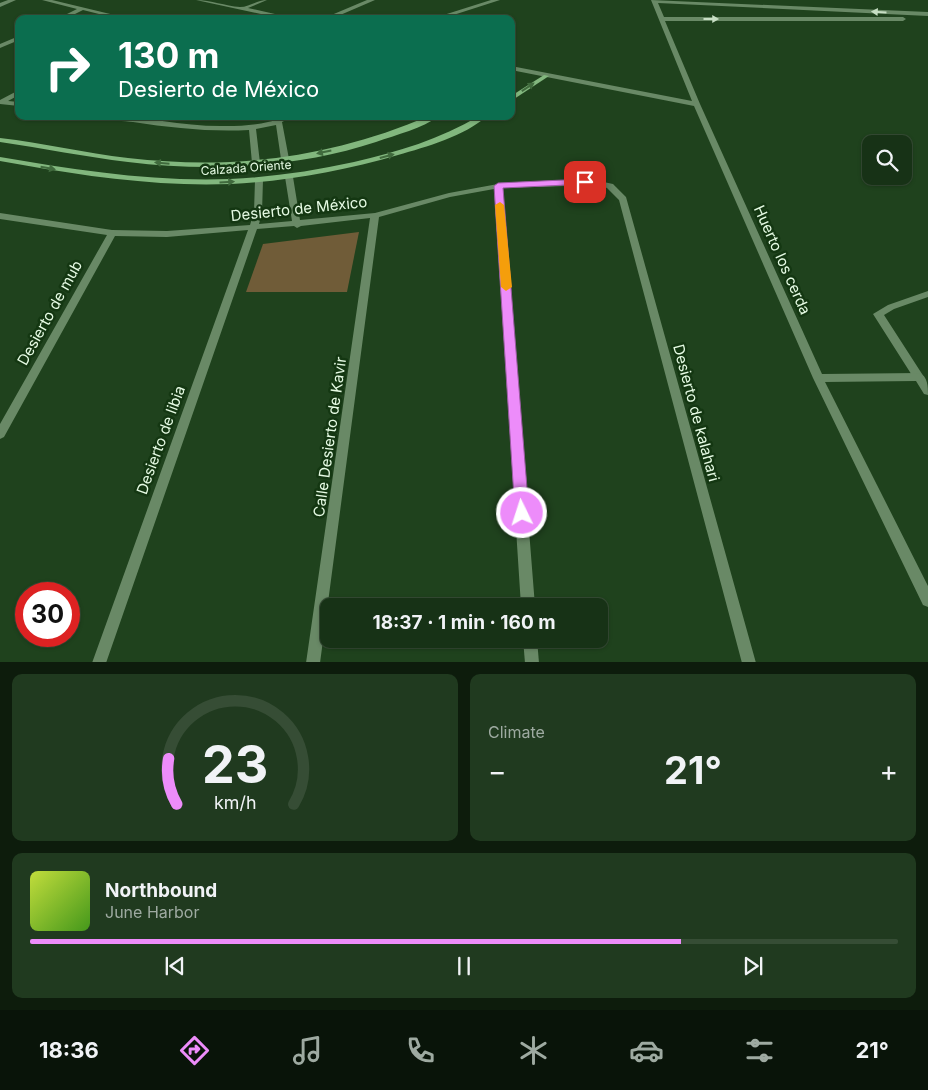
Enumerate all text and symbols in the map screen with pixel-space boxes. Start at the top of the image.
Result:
one-way arrow [871,7,887,15]
one-way arrow [703,15,719,23]
text: 130 m [118,34,220,76]
icon: right [35,35,100,100]
text: Desierto de México [118,76,319,102]
one-way arrow [522,82,535,92]
map controls [862,135,912,185]
button: search [862,135,912,185]
one-way arrow [315,149,331,157]
one-way arrow [379,152,395,160]
street label: Calzada Oriente [200,157,292,178]
one-way arrow [154,159,170,167]
pin [564,161,606,203]
one-way arrow [40,165,56,173]
icon: arrive [571,168,599,196]
one-way arrow [219,178,235,186]
street label: Desierto de México [230,192,368,225]
street label: Huerto los cerda [750,202,815,317]
street label: Desierto de mub [13,257,86,369]
street label: Desierto de kalahari [669,342,724,484]
street label: Calle Desierto de Kavir [309,355,350,518]
street label: Desierto de libia [132,383,189,497]
position arrow [495,486,547,538]
speed limit sign: 30 [15,582,80,647]
text: 18:37 · 1 min · 160 m [372,611,556,634]
text: Climate [488,722,545,742]
text: 23 [202,733,268,796]
text: 21° [664,747,722,793]
text: − [488,754,507,788]
text: + [879,754,898,788]
text: km/h [214,792,256,813]
text: Northbound [105,879,217,902]
text: June Harbor [105,902,199,922]
icon: previous [161,952,189,980]
icon: pause [450,952,478,980]
icon: next [739,952,767,980]
icon: directions [177,1033,212,1068]
icon: music [290,1033,325,1068]
icon: phone [403,1033,438,1068]
icon: climate [516,1033,551,1068]
icon: car [629,1033,664,1068]
icon: filters [742,1033,777,1068]
text: 18:36 [39,1037,99,1063]
text: 21° [855,1037,889,1063]

